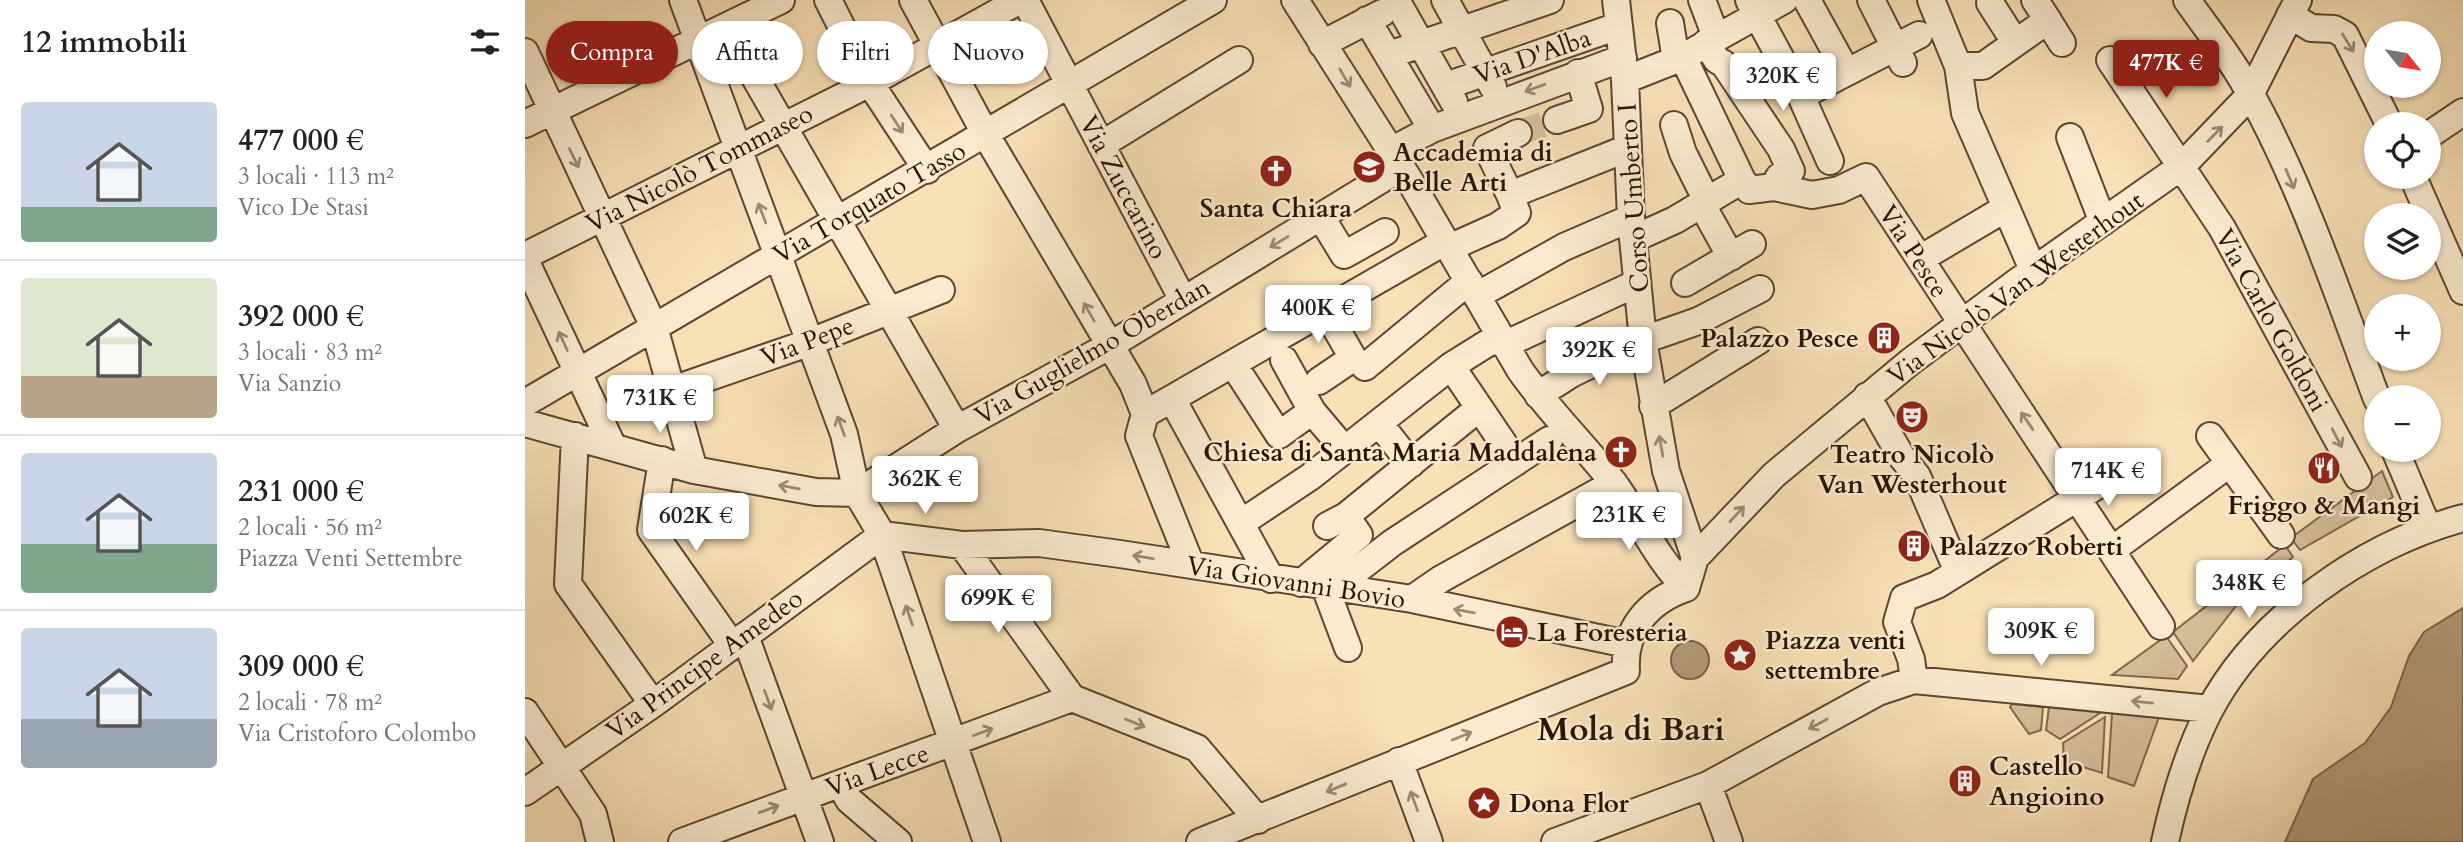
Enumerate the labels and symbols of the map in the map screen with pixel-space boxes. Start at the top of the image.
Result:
street label: Via D'Alba [1469,20,1596,93]
north arrow [2364,21,2441,98]
one-way arrow [2341,33,2355,53]
pin: 477K € [2109,41,2223,100]
pin: 320K € [1726,54,1840,113]
one-way arrow [1338,67,1352,87]
one-way arrow [1525,83,1547,96]
street label: Via Nicolò Tommaseo [580,96,819,241]
street label: Corso Umberto I [1609,102,1658,294]
street label: Via Zuccarino [1071,109,1176,265]
one-way arrow [890,114,904,133]
one-way arrow [2206,125,2223,142]
street label: Via Torquato Tasso [766,133,972,272]
place label: Accademia di Belle Arti [1393,135,1553,200]
one-way arrow [569,148,582,169]
school or university icon: Accademia di Belle Arti [1350,148,1388,186]
church icon: Santa Chiara [1257,152,1295,190]
one-way arrow [2284,168,2297,189]
street label: Via Nicolò Van Westerhout [1880,183,2151,393]
place label: Santa Chiara [1200,191,1352,226]
street label: Via Pesce [1871,198,1957,304]
one-way arrow [755,202,768,224]
street label: Via Carlo Goldoni [2207,222,2336,418]
one-way arrow [1270,236,1290,250]
street label: Via Guglielmo Oberdan [968,269,1217,433]
pin: 400K € [1261,286,1375,345]
one-way arrow [1082,302,1096,322]
street label: Via Pepe [755,308,859,375]
building icon: Palazzo Pesce [1865,319,1903,357]
place label: Palazzo Pesce [1700,321,1859,356]
pin: 392K € [1542,328,1656,387]
one-way arrow [556,331,570,352]
pin: 731K € [603,376,717,435]
theatre icon: Teatro Nicolò Van Westerhout [1893,398,1931,436]
one-way arrow [2019,412,2033,432]
one-way arrow [833,416,846,438]
one-way arrow [2331,427,2344,448]
church icon: Chiesa di Santa Maria Maddalena [1602,433,1640,471]
place label: Chiesa di Santa Maria Maddalena [1203,435,1597,470]
one-way arrow [1653,435,1667,458]
place label: Teatro Nicolò Van Westerhout [1817,437,2007,502]
pin: 714K € [2051,448,2165,508]
restaurant icon: Friggo & Mangi [2305,449,2343,487]
pin: 362K € [868,456,982,516]
one-way arrow [778,480,801,493]
place label: Friggo & Mangi [2228,488,2420,523]
pin: 231K € [1572,492,1686,552]
pin: 602K € [639,494,753,553]
one-way arrow [1728,506,1745,523]
building icon: Palazzo Roberti [1895,527,1933,565]
place label: Palazzo Roberti [1939,529,2123,564]
street label: Via Giovanni Bovio [1184,548,1408,617]
one-way arrow [1132,550,1155,563]
pin: 348K € [2192,560,2306,620]
pin: 699K € [941,576,1055,635]
street label: Via Principe Amedeo [599,581,810,748]
one-way arrow [1453,603,1476,617]
one-way arrow [902,604,915,626]
pin: 309K € [1984,608,2098,668]
hotel icon: La Foresteria [1493,613,1531,651]
place label: La Foresteria [1537,615,1688,650]
place label: Piazza venti settembre [1765,623,1906,688]
place icon: Piazza venti settembre [1721,636,1759,674]
one-way arrow [763,688,776,710]
one-way arrow [2132,695,2154,708]
district label: Mola di Bari [1537,707,1725,752]
one-way arrow [1124,718,1145,731]
one-way arrow [1808,718,1829,732]
one-way arrow [971,725,993,737]
one-way arrow [1451,728,1473,741]
street label: Via Lecce [821,736,934,805]
place label: Castello Angioino [1989,749,2104,814]
building icon: Castello Angioino [1946,762,1984,800]
one-way arrow [1326,782,1347,795]
place icon: Dona Flor [1465,784,1503,822]
place label: Dona Flor [1509,786,1630,821]
one-way arrow [1406,791,1419,813]
one-way arrow [757,802,779,815]

